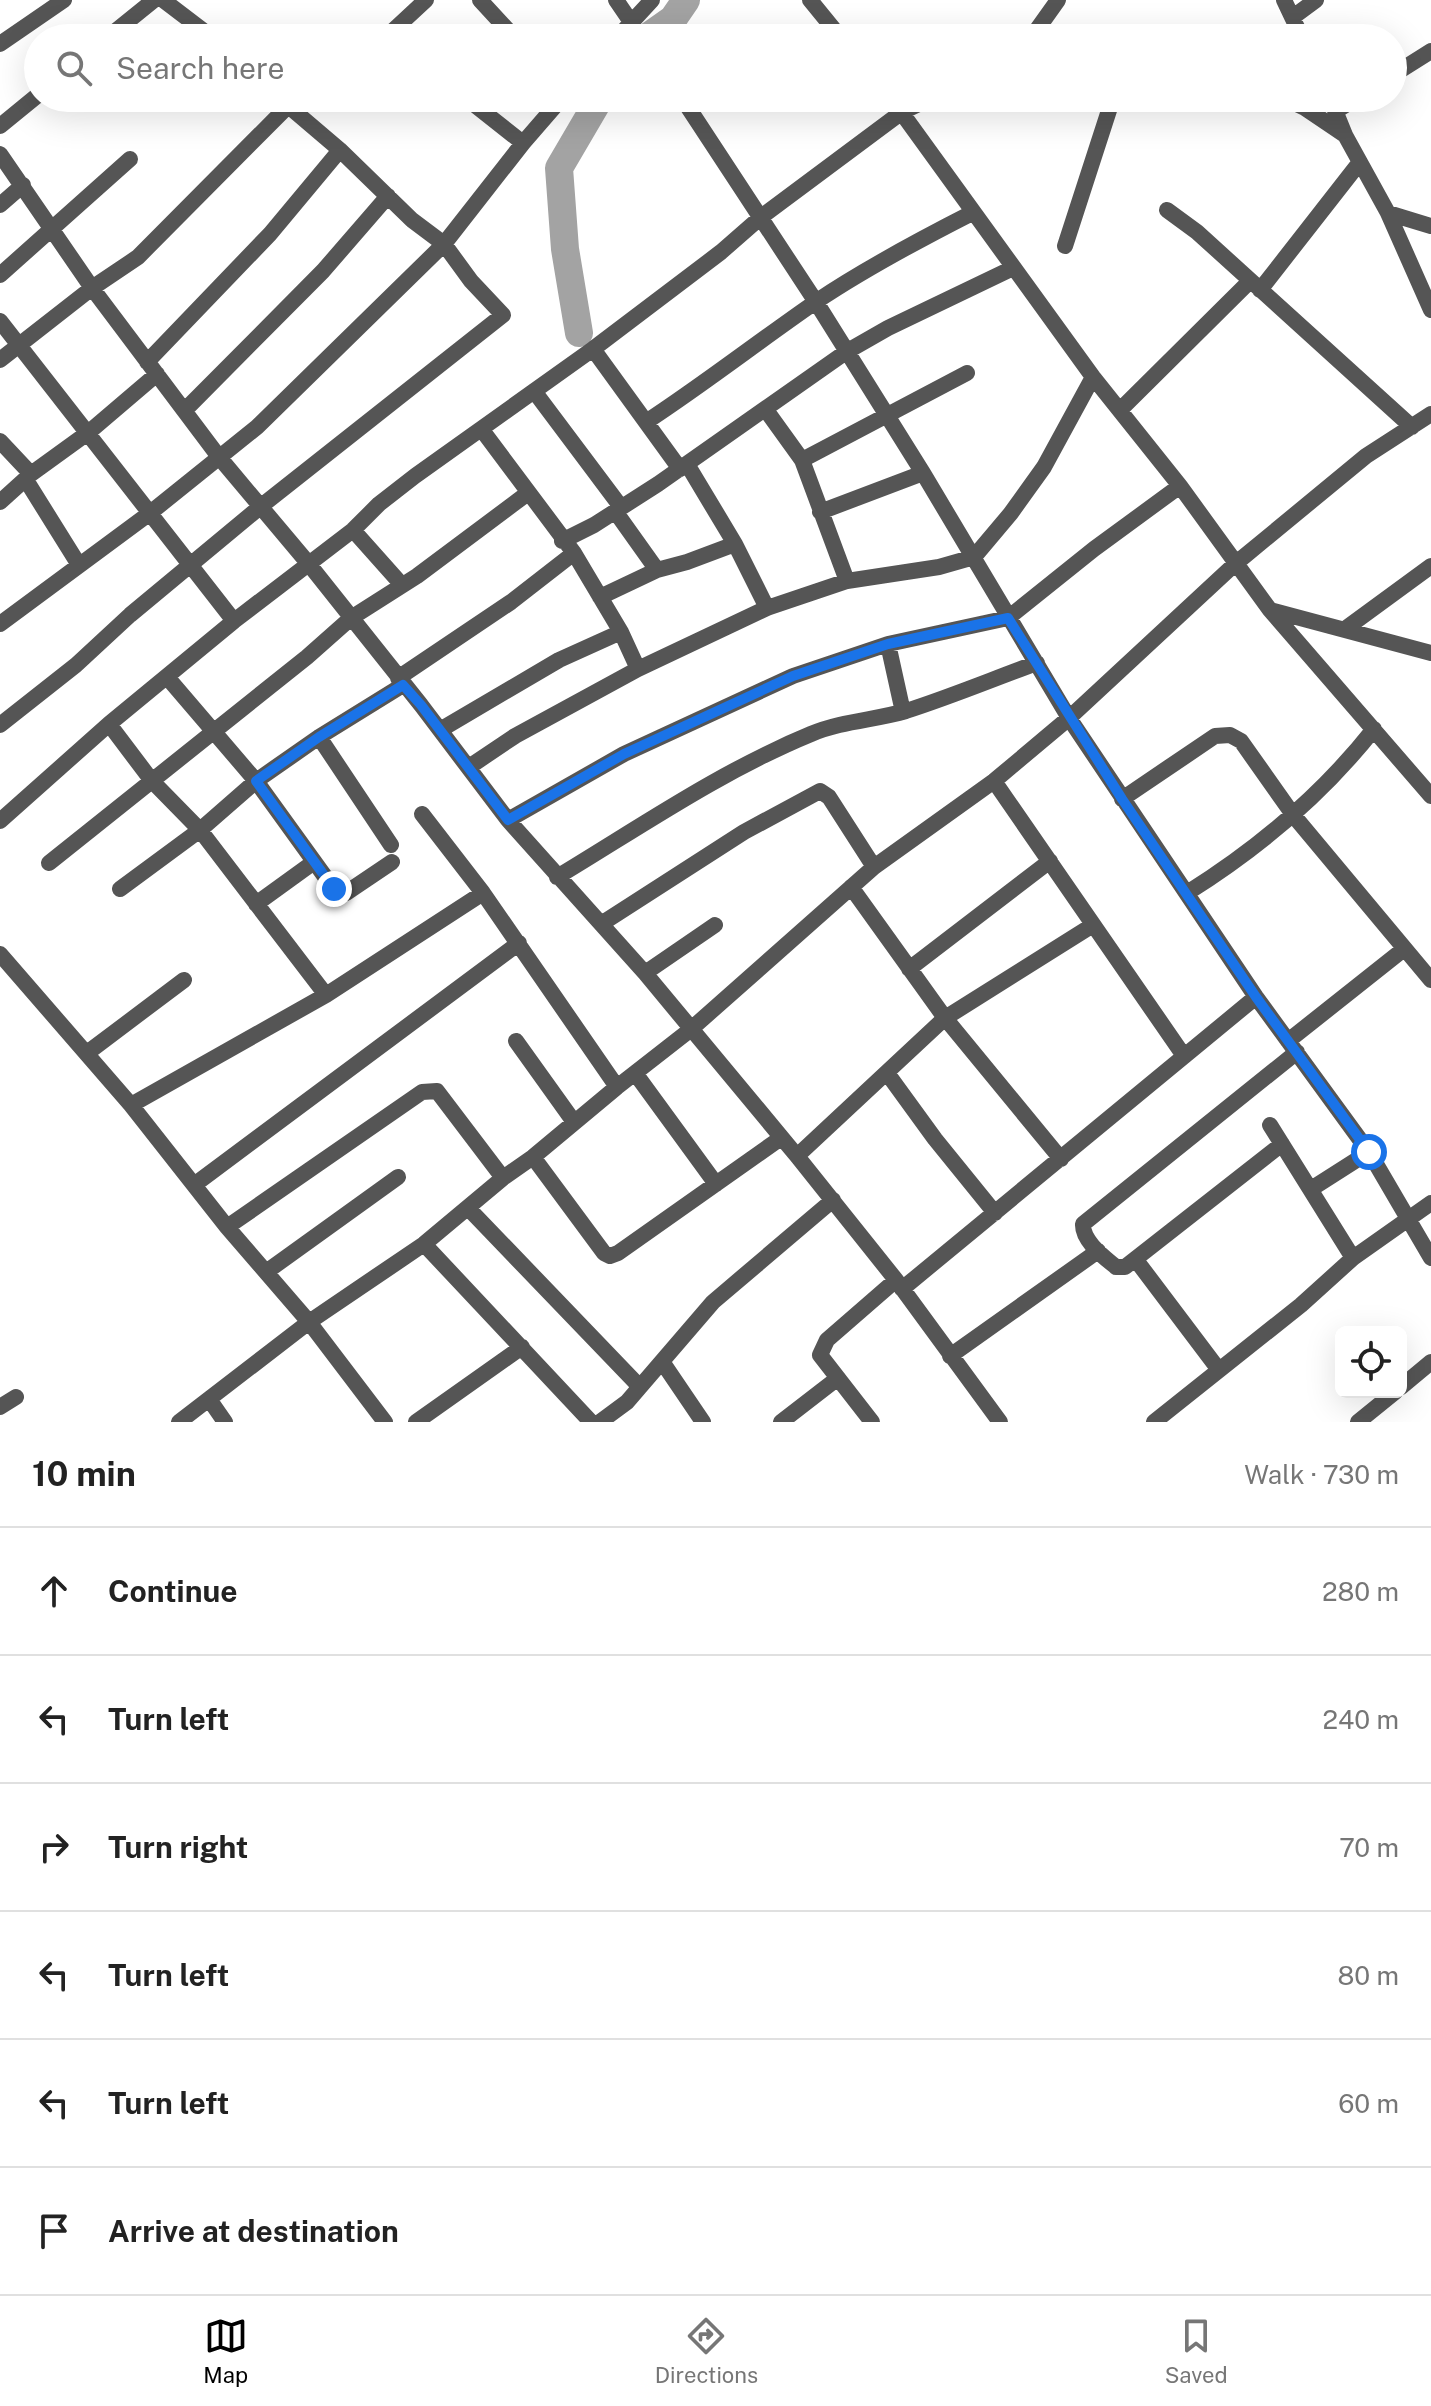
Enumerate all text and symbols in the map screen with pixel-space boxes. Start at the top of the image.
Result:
search box [24,24,1407,112]
icon: search [52,46,96,90]
text: Search here [116,50,284,86]
route end [316,871,352,907]
route start [1351,1134,1387,1170]
map controls [1335,1326,1407,1398]
button: locate [1335,1326,1407,1398]
text: 10 min [32,1454,136,1494]
text: Walk · 730 m [1244,1459,1399,1490]
icon: ahead [32,1569,76,1613]
text: Continue [108,1573,238,1609]
text: 280 m [1322,1576,1399,1607]
icon: left [32,1697,76,1741]
text: Turn left [108,1701,229,1737]
text: 240 m [1322,1704,1399,1735]
icon: right [32,1825,76,1869]
text: Turn right [108,1829,248,1865]
text: 70 m [1339,1832,1399,1863]
icon: left [32,1953,76,1997]
text: Turn left [108,1957,229,1993]
text: 80 m [1338,1960,1399,1991]
icon: left [32,2081,76,2125]
text: Turn left [108,2085,229,2121]
text: 60 m [1338,2088,1399,2119]
icon: arrive [32,2209,76,2253]
text: Arrive at destination [108,2213,399,2249]
tab: Map [203,2314,248,2388]
tab: Directions [655,2314,758,2388]
tab: Saved [1165,2314,1228,2388]

